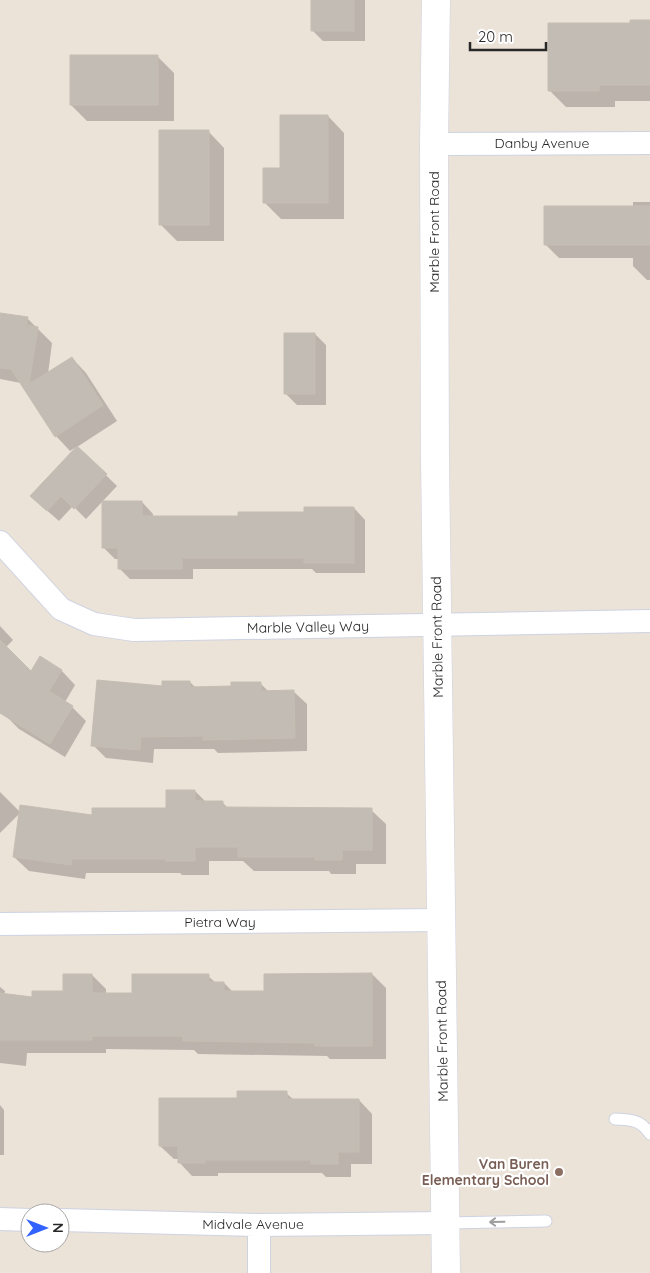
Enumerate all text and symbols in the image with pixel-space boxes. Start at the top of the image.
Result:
scale bar [470,20,546,52]
text: 20 m [478,27,513,46]
street label: Danby Avenue [495,134,589,152]
street label: Marble Front Road [425,171,443,293]
street label: Marble Front Road [427,576,447,698]
street label: Marble Valley Way [247,617,369,637]
street label: Pietra Way [184,913,256,931]
street label: Marble Front Road [432,980,452,1102]
place label: Van Buren Elementary School [422,1155,549,1189]
marker: Van Buren Elementary School [553,1166,565,1178]
north arrow [20,1203,70,1253]
street label: Midvale Avenue [202,1215,304,1233]
one-way arrow [489,1217,506,1227]
text: N [49,1223,67,1233]

